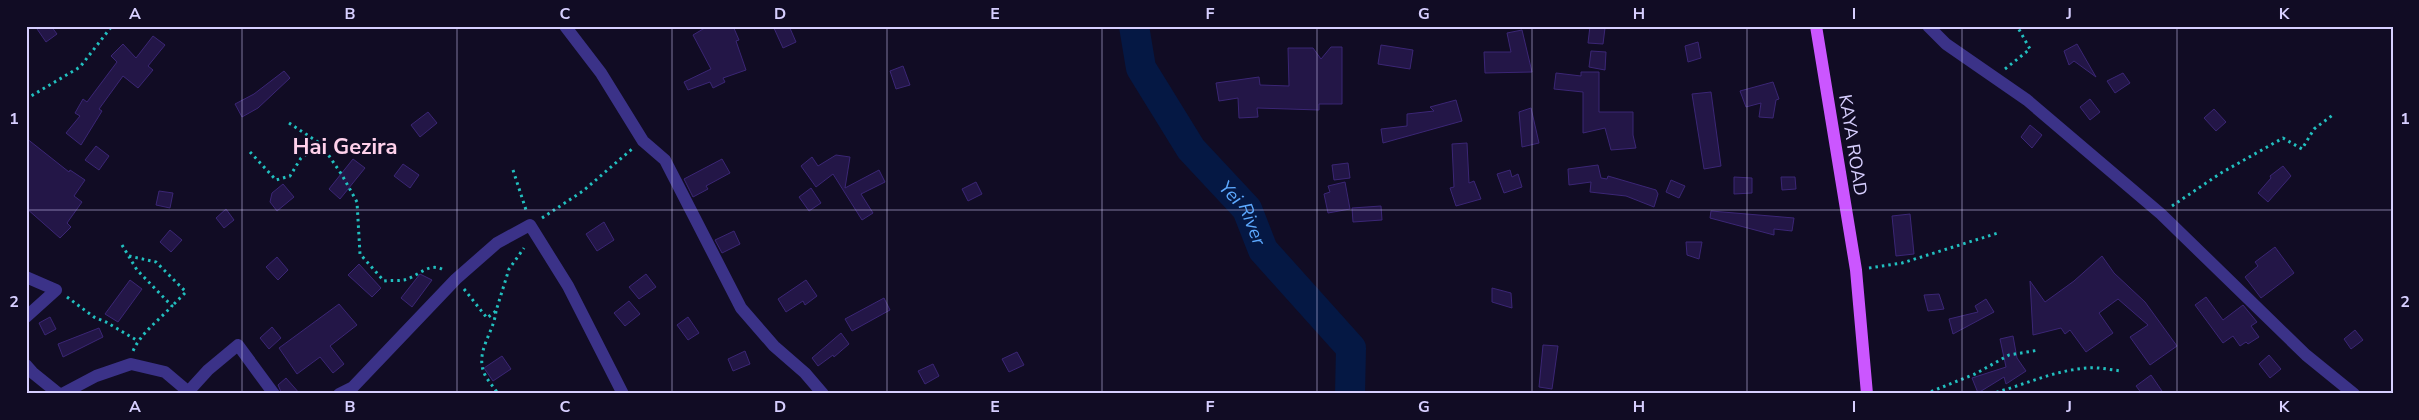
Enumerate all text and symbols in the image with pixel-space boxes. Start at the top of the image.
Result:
text: A [129,3,141,25]
text: B [344,3,356,25]
text: C [560,3,571,25]
text: D [774,3,786,25]
text: E [990,3,1000,25]
text: F [1206,3,1215,25]
text: G [1418,3,1430,25]
text: H [1633,3,1645,25]
text: I [1852,3,1856,25]
text: J [2065,3,2072,25]
text: K [2279,3,2291,25]
street label: KAYA ROAD [1833,93,1873,197]
text: 1 [9,108,19,130]
text: 1 [2400,108,2410,130]
district label: Hai Gezira [292,132,398,162]
water label: Yei River [1213,175,1272,250]
text: 2 [9,291,19,313]
text: 2 [2400,291,2410,313]
text: A [129,396,141,418]
text: B [344,396,356,418]
text: C [560,396,571,418]
text: D [774,396,786,418]
text: E [990,396,1000,418]
text: F [1206,396,1215,418]
text: G [1418,396,1430,418]
text: H [1633,396,1645,418]
text: I [1852,396,1856,418]
text: J [2065,396,2072,418]
text: K [2279,396,2291,418]

